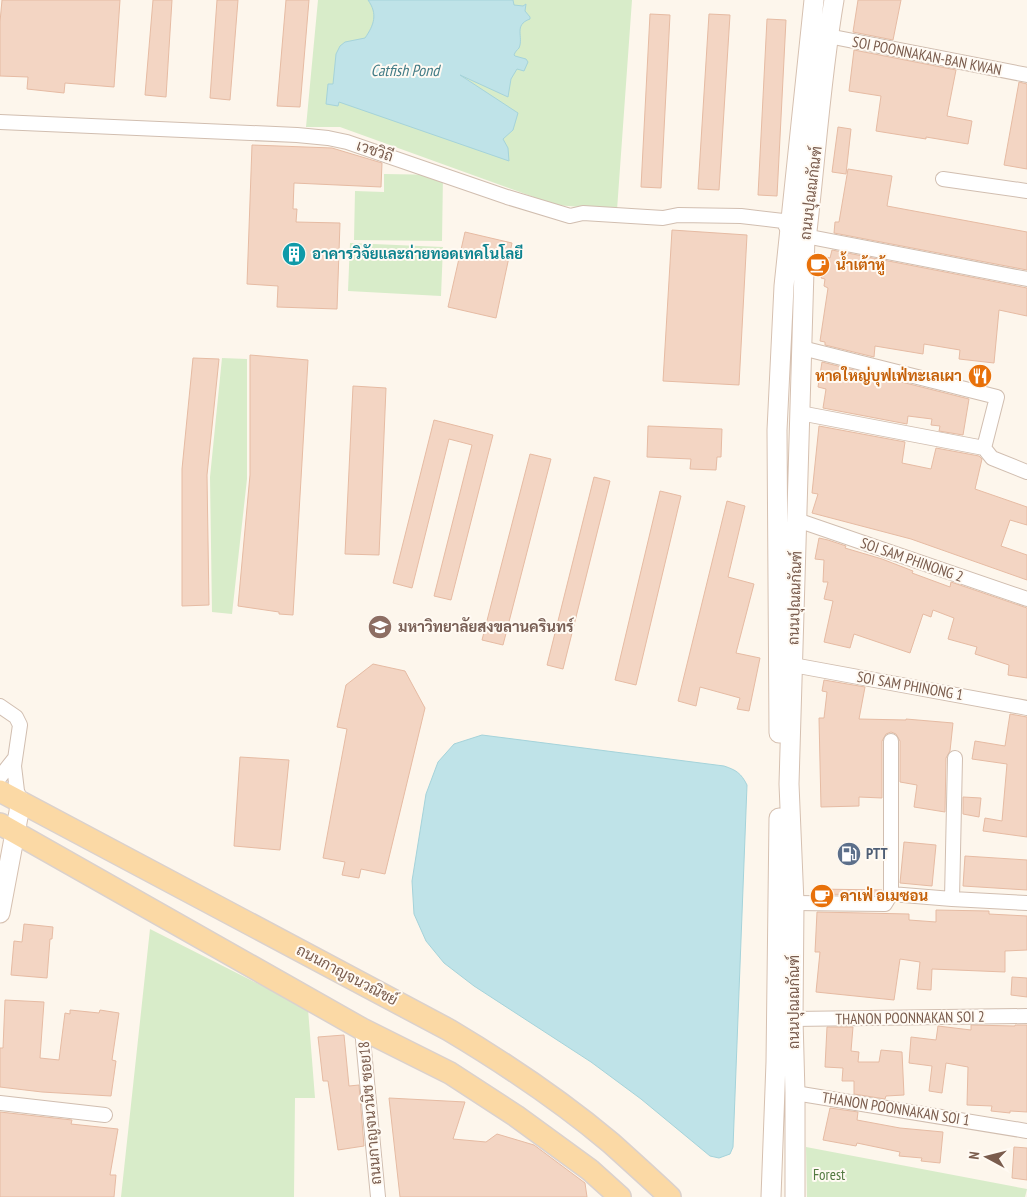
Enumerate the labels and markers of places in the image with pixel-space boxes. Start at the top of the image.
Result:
building icon: อาคารวิจัยและถ่ายทอดเทคโนโลยี [281,241,307,267]
place label: อาคารวิจัยและถ่ายทอดเทคโนโลยี [312,243,523,263]
place label: น้ำเต้าหู้ [836,251,886,276]
cafe icon: น้ำเต้าหู้ [805,252,831,278]
restaurant icon: หาดใหญ่บุฟเฟ่ทะเลเผา [967,363,993,389]
place label: หาดใหญ่บุฟเฟ่ทะเลเผา [815,366,962,387]
school or university icon: มหาวิทยาลัยสงขลานครินทร์ [367,614,393,640]
place label: มหาวิทยาลัยสงขลานครินทร์ [398,617,575,636]
fuel station icon: PTT [836,841,862,867]
place label: PTT [866,844,888,863]
cafe icon: คาเฟ่ อเมซอน [809,883,835,909]
place label: คาเฟ่ อเมซอน [840,886,928,905]

